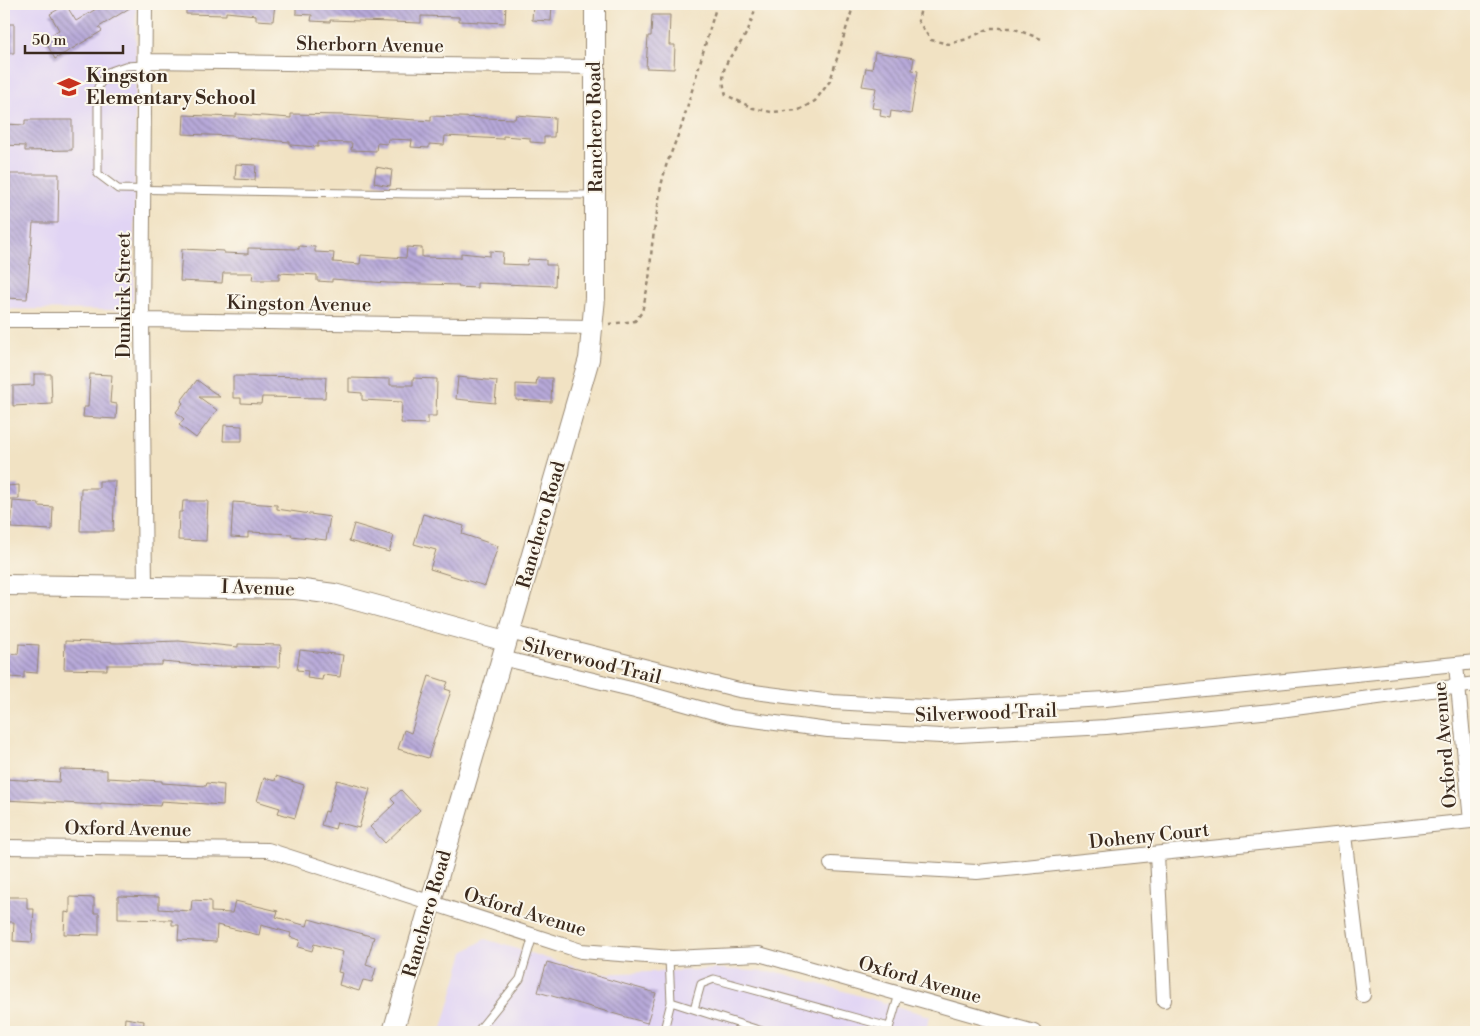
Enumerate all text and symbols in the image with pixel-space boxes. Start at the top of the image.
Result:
scale bar [25,22,122,54]
text: 50 m [32,31,66,50]
street label: Sherborn Avenue [296,32,444,58]
street label: Ranchero Road [582,61,608,193]
place label: Kingston Elementary School [86,64,256,110]
school or university icon: Kingston Elementary School [56,74,82,100]
street label: Dunkirk Street [112,231,136,358]
street label: Kingston Avenue [226,291,372,317]
street label: Ranchero Road [511,458,571,592]
street label: I Avenue [221,575,295,601]
street label: Silverwood Trail [520,632,664,690]
street label: Oxford Avenue [1428,681,1462,809]
street label: Silverwood Trail [915,699,1058,727]
street label: Oxford Avenue [64,816,192,842]
street label: Doheny Court [1088,818,1211,854]
street label: Ranchero Road [397,847,457,981]
street label: Oxford Avenue [461,882,589,942]
street label: Oxford Avenue [856,951,984,1009]

